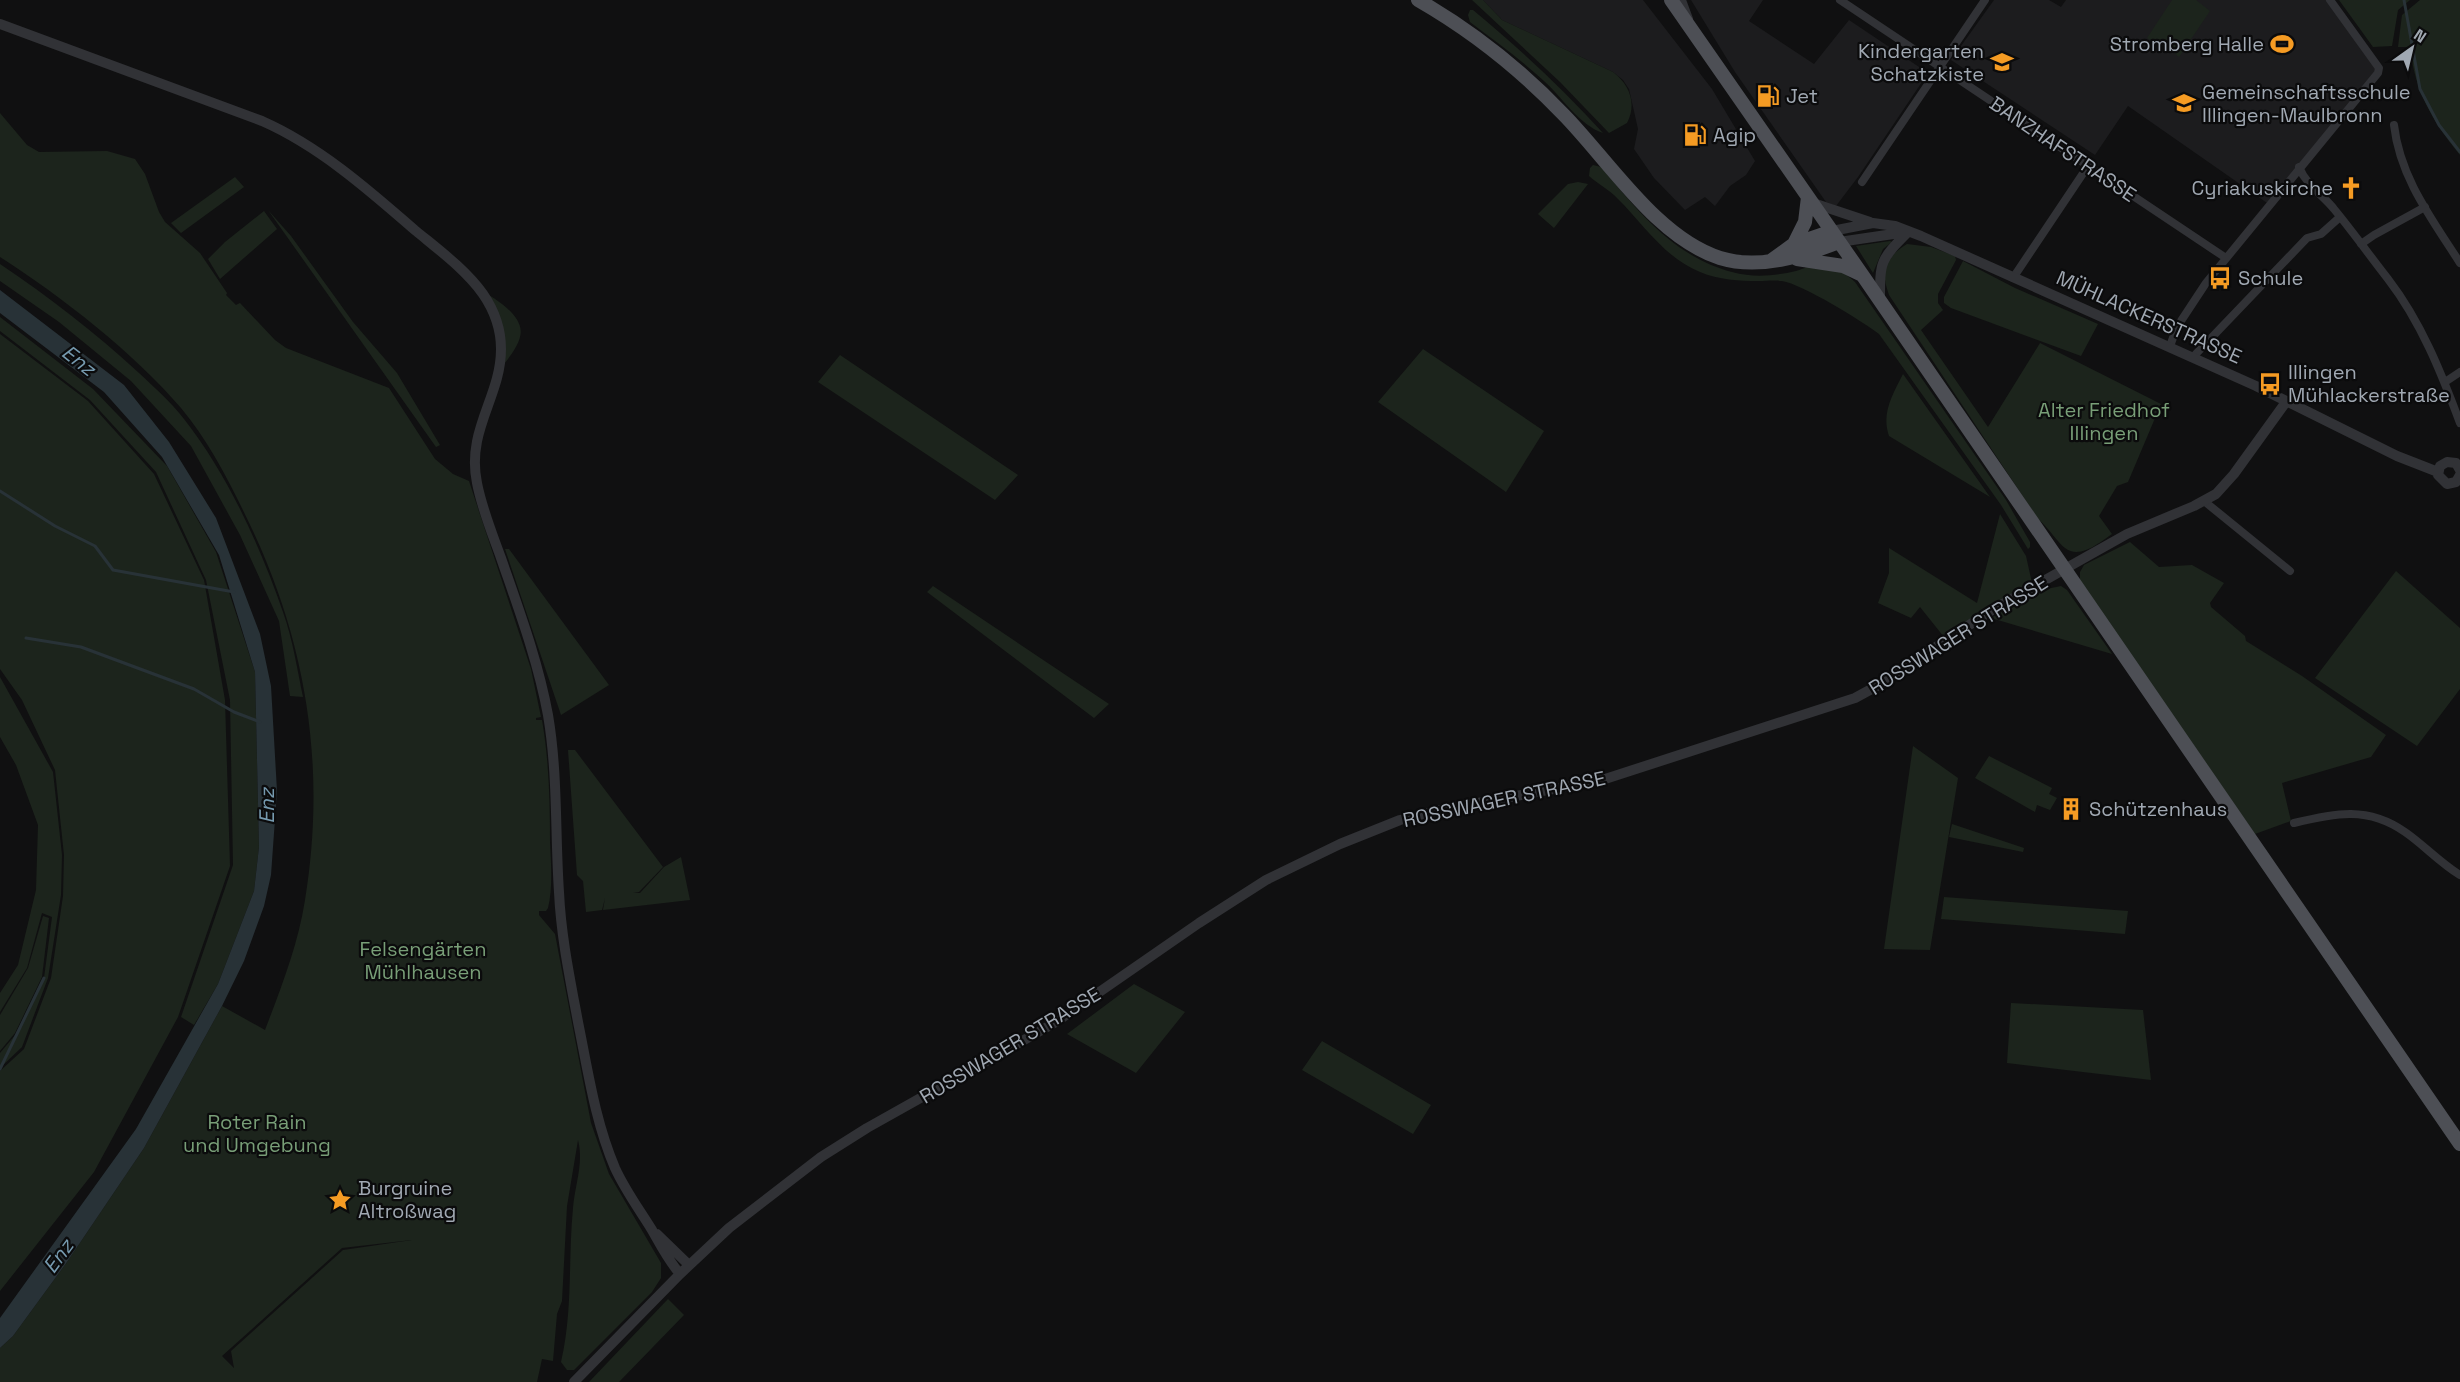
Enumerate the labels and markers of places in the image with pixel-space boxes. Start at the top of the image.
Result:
place label: Stromberg Halle [2110,31,2264,57]
sports icon: Stromberg Halle [2269,31,2295,57]
place label: Kindergarten Schatzkiste [1858,38,1984,87]
school or university icon: Kindergarten Schatzkiste [1989,49,2015,75]
place label: Gemeinschaftsschule Illingen-Maulbronn [2202,79,2411,128]
fuel station icon: Jet [1755,83,1781,109]
place label: Jet [1786,83,1818,109]
school or university icon: Gemeinschaftsschule Illingen-Maulbronn [2171,90,2197,116]
fuel station icon: Agip [1682,122,1708,148]
place label: Agip [1713,122,1756,148]
place label: Cyriakuskirche [2192,175,2333,201]
church icon: Cyriakuskirche [2338,175,2364,201]
bus stop icon: Schule [2207,265,2233,291]
place label: Schule [2238,265,2303,291]
place label: Illingen Mühlackerstraße [2288,359,2450,408]
bus stop icon: Illingen Mühlackerstraße [2257,371,2283,397]
building icon: Schützenhaus [2058,796,2084,822]
place label: Schützenhaus [2089,796,2227,822]
place label: Burgruine Altroßwag [358,1175,456,1224]
place icon: Burgruine Altroßwag [327,1187,353,1213]

